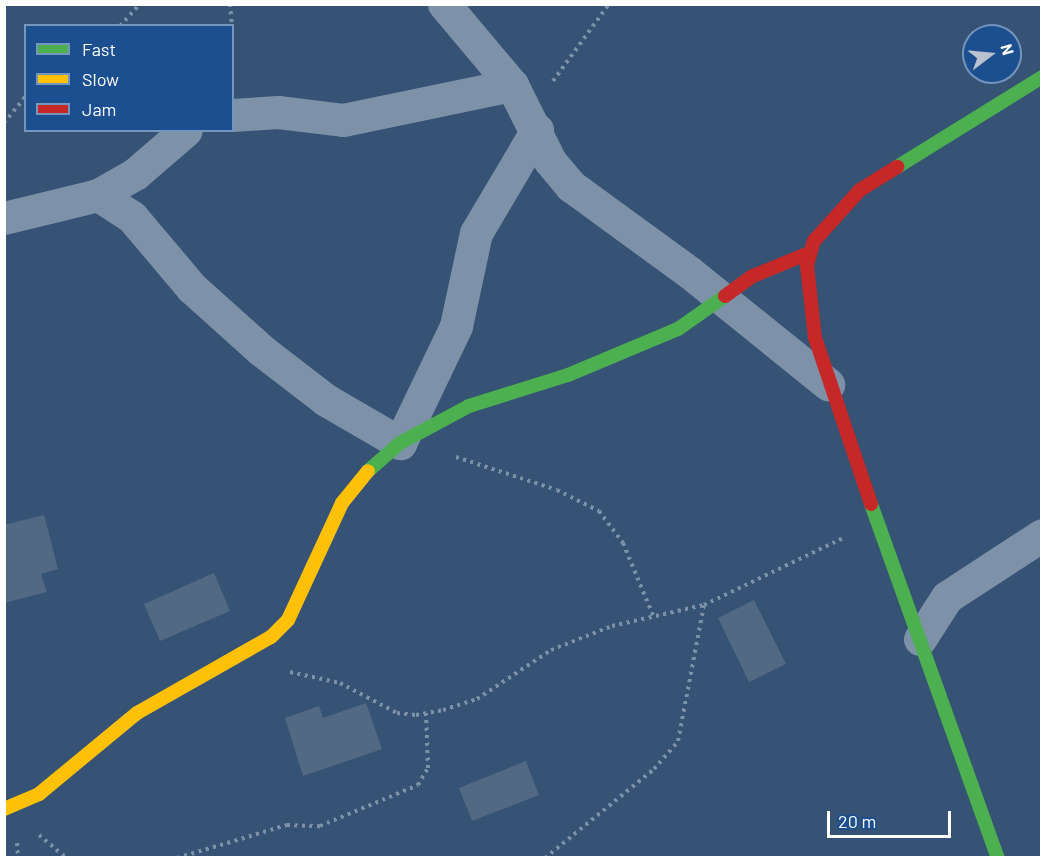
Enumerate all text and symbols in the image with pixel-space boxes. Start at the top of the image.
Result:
legend [24,24,234,132]
north arrow [962,24,1022,84]
text: Fast [82,38,116,60]
text: N [997,42,1018,57]
text: Slow [82,68,119,90]
text: Jam [82,98,116,120]
scale bar [830,799,954,837]
text: 20 m [838,810,876,832]

